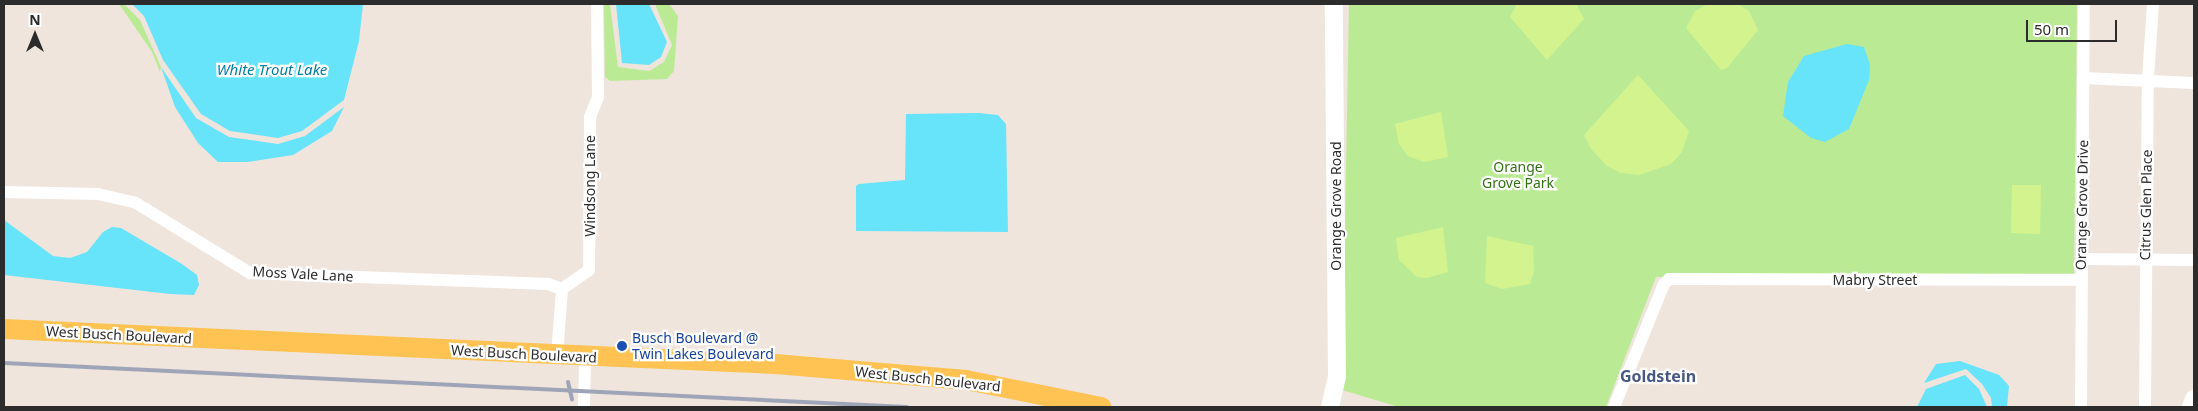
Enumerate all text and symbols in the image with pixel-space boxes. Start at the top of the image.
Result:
north arrow [10,10,60,60]
text: N [29,10,41,29]
scale bar [2028,10,2119,42]
text: 50 m [2034,19,2069,39]
water label: White Trout Lake [217,61,327,79]
street label: Windsong Lane [582,135,598,237]
street label: Orange Grove Drive [2072,140,2092,270]
street label: Orange Grove Road [1328,141,1344,271]
street label: Citrus Glen Place [2137,149,2155,261]
park label: Orange Grove Park [1482,159,1554,192]
street label: Moss Vale Lane [252,263,354,285]
street label: Mabry Street [1833,272,1917,288]
street label: West Busch Boulevard [46,323,192,347]
place label: Busch Boulevard @ Twin Lakes Boulevard [632,330,774,362]
marker: Busch Boulevard @ Twin Lakes Boulevard [616,340,628,352]
street label: West Busch Boulevard [451,342,597,366]
street label: West Busch Boulevard [855,363,1001,395]
district label: Goldstein [1620,366,1696,386]

